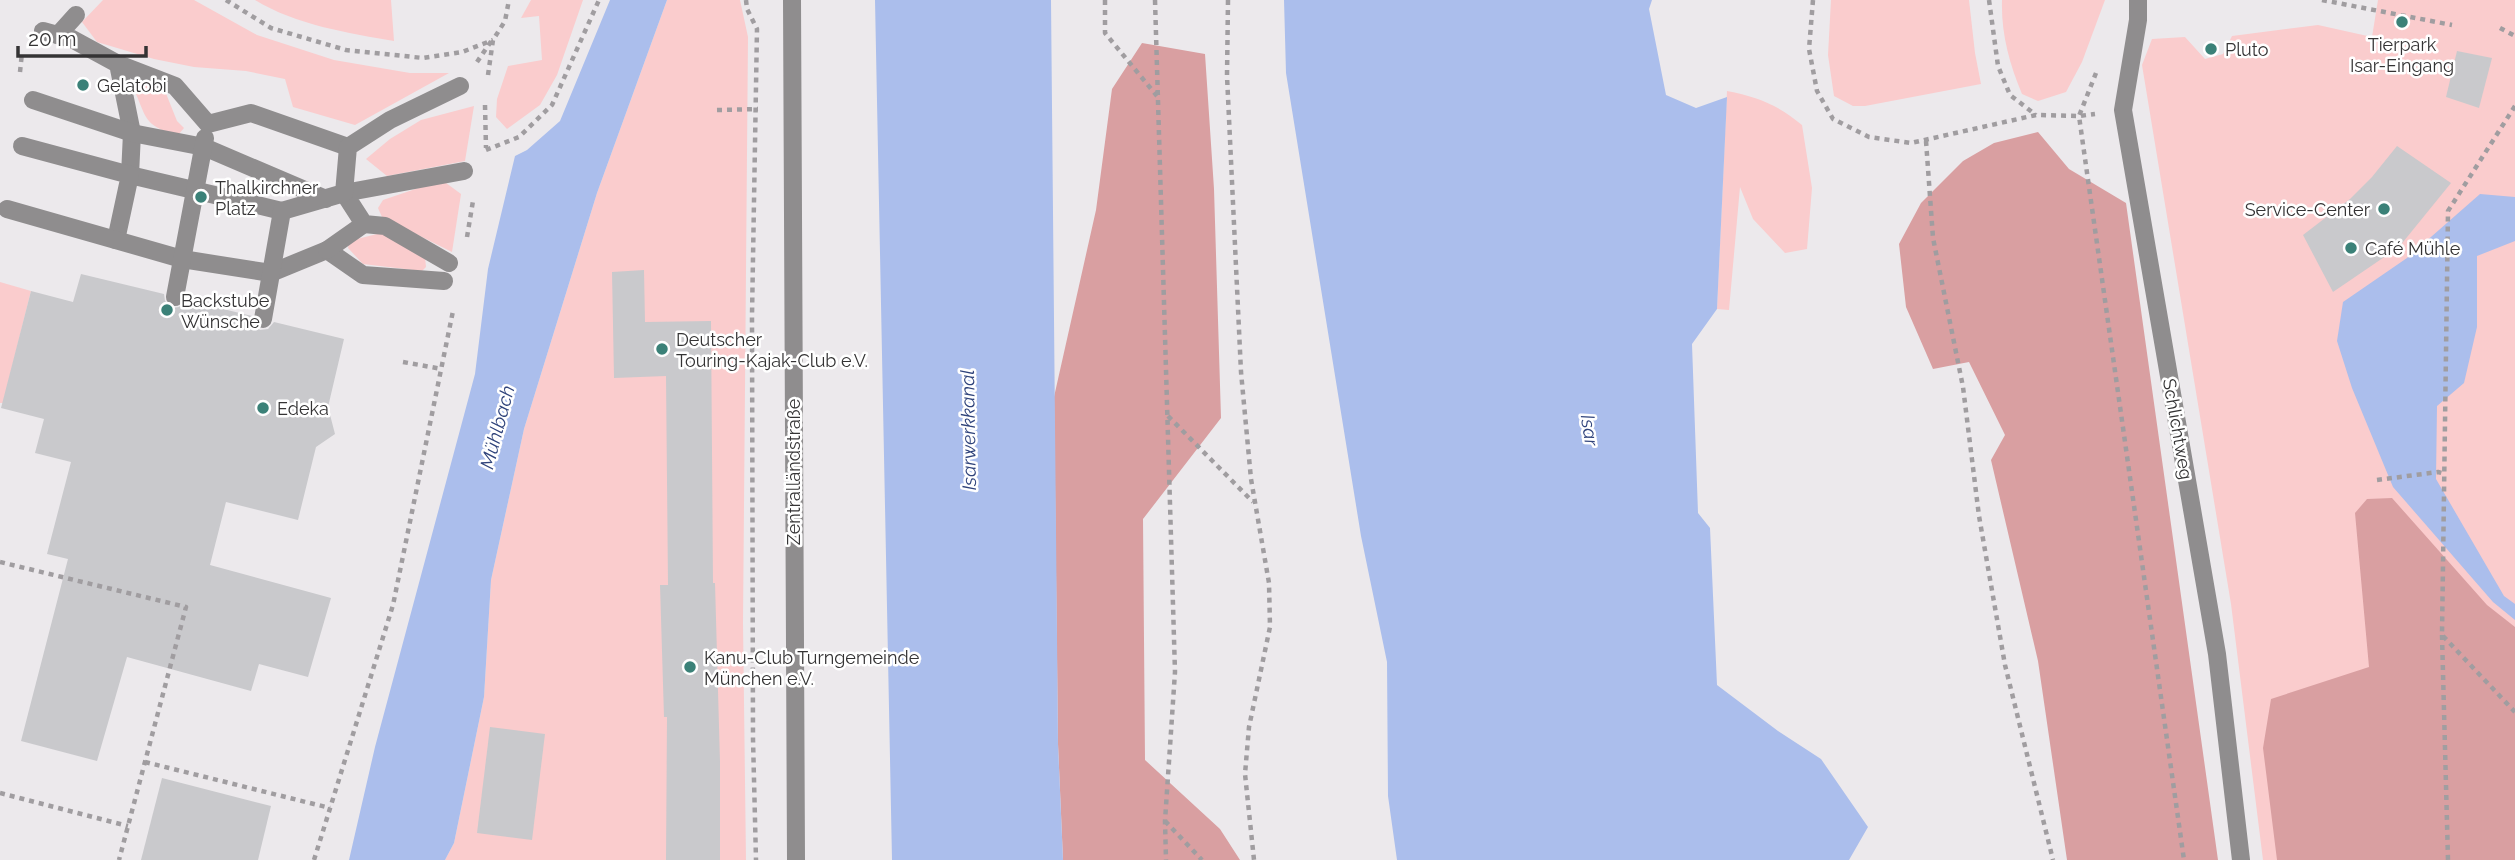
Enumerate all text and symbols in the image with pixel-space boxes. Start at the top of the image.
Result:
scale bar [18,14,145,58]
marker: Tierpark Isar-Eingang [2394,14,2410,30]
text: 20 m [28,26,76,51]
place label: Tierpark Isar-Eingang [2350,34,2454,76]
place label: Pluto [2225,39,2269,60]
marker: Pluto [2203,41,2219,57]
place label: Gelatobi [97,75,167,96]
marker: Gelatobi [75,77,91,93]
place label: Thalkirchner Platz [215,177,319,219]
marker: Thalkirchner Platz [193,189,209,205]
place label: Service-Center [2245,199,2371,220]
marker: Service-Center [2376,201,2392,217]
place label: Café Mühle [2365,238,2461,259]
marker: Café Mühle [2343,240,2359,256]
place label: Backstube Wünsche [181,290,270,332]
marker: Backstube Wünsche [159,302,175,318]
place label: Deutscher Touring-Kajak-Club e.V. [676,329,868,371]
marker: Deutscher Touring-Kajak-Club e.V. [654,341,670,357]
water label: Isarwerkkanal [956,369,980,491]
street label: Schlichtweg [2159,377,2197,481]
water label: Mühlbach [475,383,519,471]
place label: Edeka [277,398,329,419]
street label: Zentralländstraße [783,398,804,545]
marker: Edeka [255,400,271,416]
water label: Isar [1577,413,1604,449]
place label: Kanu-Club Turngemeinde München e.V. [704,647,920,689]
marker: Kanu-Club Turngemeinde München e.V. [682,659,698,675]

